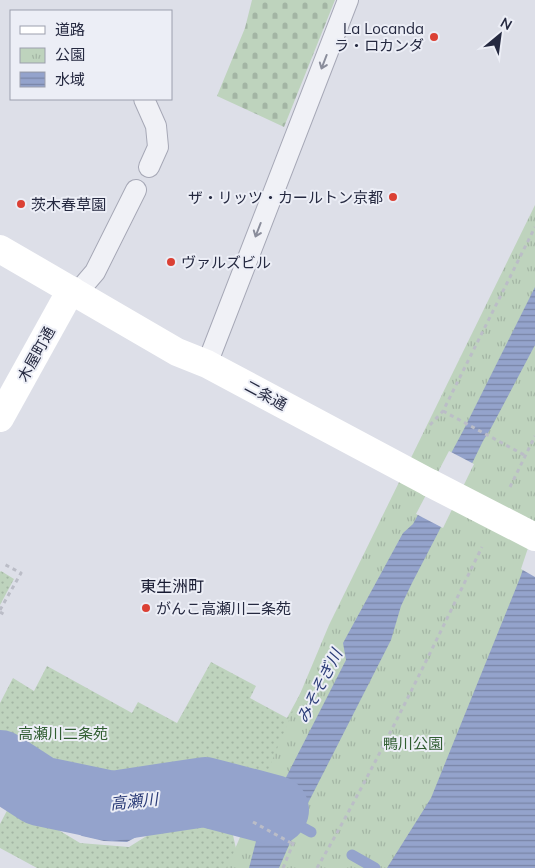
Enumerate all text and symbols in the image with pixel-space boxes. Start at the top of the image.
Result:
legend [10,10,172,100]
north arrow [475,10,525,60]
text: N [497,13,515,34]
place label: La Locanda ラ・ロカンダ [334,19,424,55]
text: 道路 [55,20,85,39]
marker: La Locanda ラ・ロカンダ [428,31,440,43]
text: 公園 [55,45,85,64]
one-way arrow [318,54,328,69]
text: 水域 [55,70,85,89]
place label: ザ・リッツ・カールトン京都 [188,188,383,207]
marker: ザ・リッツ・カールトン京都 [387,191,399,203]
place label: 茨木春草園 [31,195,106,214]
marker: 茨木春草園 [15,198,27,210]
one-way arrow [253,222,262,237]
place label: ヴァルズビル [181,253,271,272]
marker: ヴァルズビル [165,256,177,268]
street label: 木屋町通 [13,323,59,385]
street label: 二条通 [242,376,290,414]
district label: 東生洲町 [140,576,204,596]
place label: がんこ高瀬川二条苑 [156,599,291,618]
marker: がんこ高瀬川二条苑 [140,602,152,614]
water label: みそそぎ川 [292,644,347,726]
park label: 高瀬川二条苑 [18,724,108,743]
park label: 鴨川公園 [383,734,443,753]
water label: 高瀬川 [109,788,161,813]

